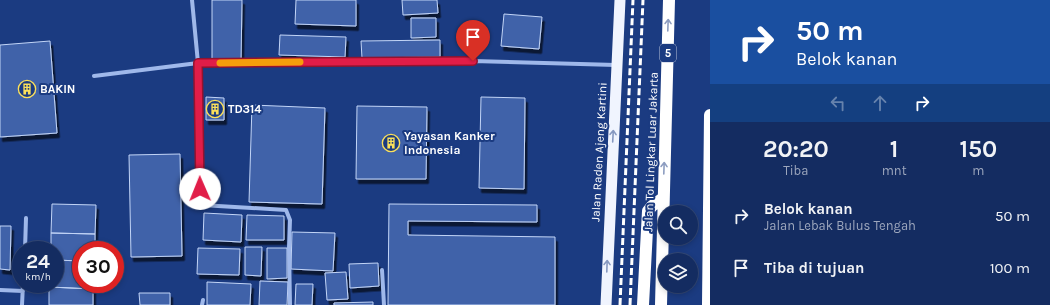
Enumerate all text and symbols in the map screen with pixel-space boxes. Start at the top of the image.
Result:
text: 50 m [796,14,864,47]
icon: right [730,16,782,68]
one-way arrow [665,19,672,32]
pin [456,20,490,61]
icon: arrive [462,26,484,48]
road number: 5 [660,44,676,62]
text: Belok kanan [796,48,897,70]
street label: Jalan Tol Lingkar Luar Jakarta [641,72,661,232]
building icon: BAKIN [17,79,37,99]
place label: BAKIN [40,82,75,96]
street label: Jalan Raden Ajeng Kartini [588,82,610,222]
icon: left [827,92,849,114]
icon: ahead [869,92,891,114]
icon: right [911,92,933,114]
building icon: TD314 [205,99,225,119]
place label: TD314 [228,102,262,116]
place label: Yayasan Kanker Indonesia [404,129,495,157]
one-way arrow [609,130,617,143]
building icon: Yayasan Kanker Indonesia [381,133,401,153]
text: 20:20 [763,135,829,163]
text: 1 [890,135,898,163]
text: 150 [959,135,997,163]
one-way arrow [660,162,668,175]
text: Tiba [783,163,808,178]
text: mnt [882,163,907,178]
text: m [972,163,984,178]
position arrow [179,168,221,210]
text: Belok kanan [764,200,853,218]
map controls [658,205,698,293]
button: search [658,205,698,245]
icon: right [730,205,752,227]
text: 50 m [995,207,1030,225]
text: Jalan Lebak Bulus Tengah [764,218,916,233]
speed limit sign: 30 [72,241,124,293]
text: 24 [26,250,50,273]
button: layers [658,253,698,293]
icon: arrive [730,257,752,279]
text: Tiba di tujuan [764,259,864,277]
text: 100 m [990,259,1030,277]
one-way arrow [604,260,611,273]
text: km/h [25,271,51,283]

